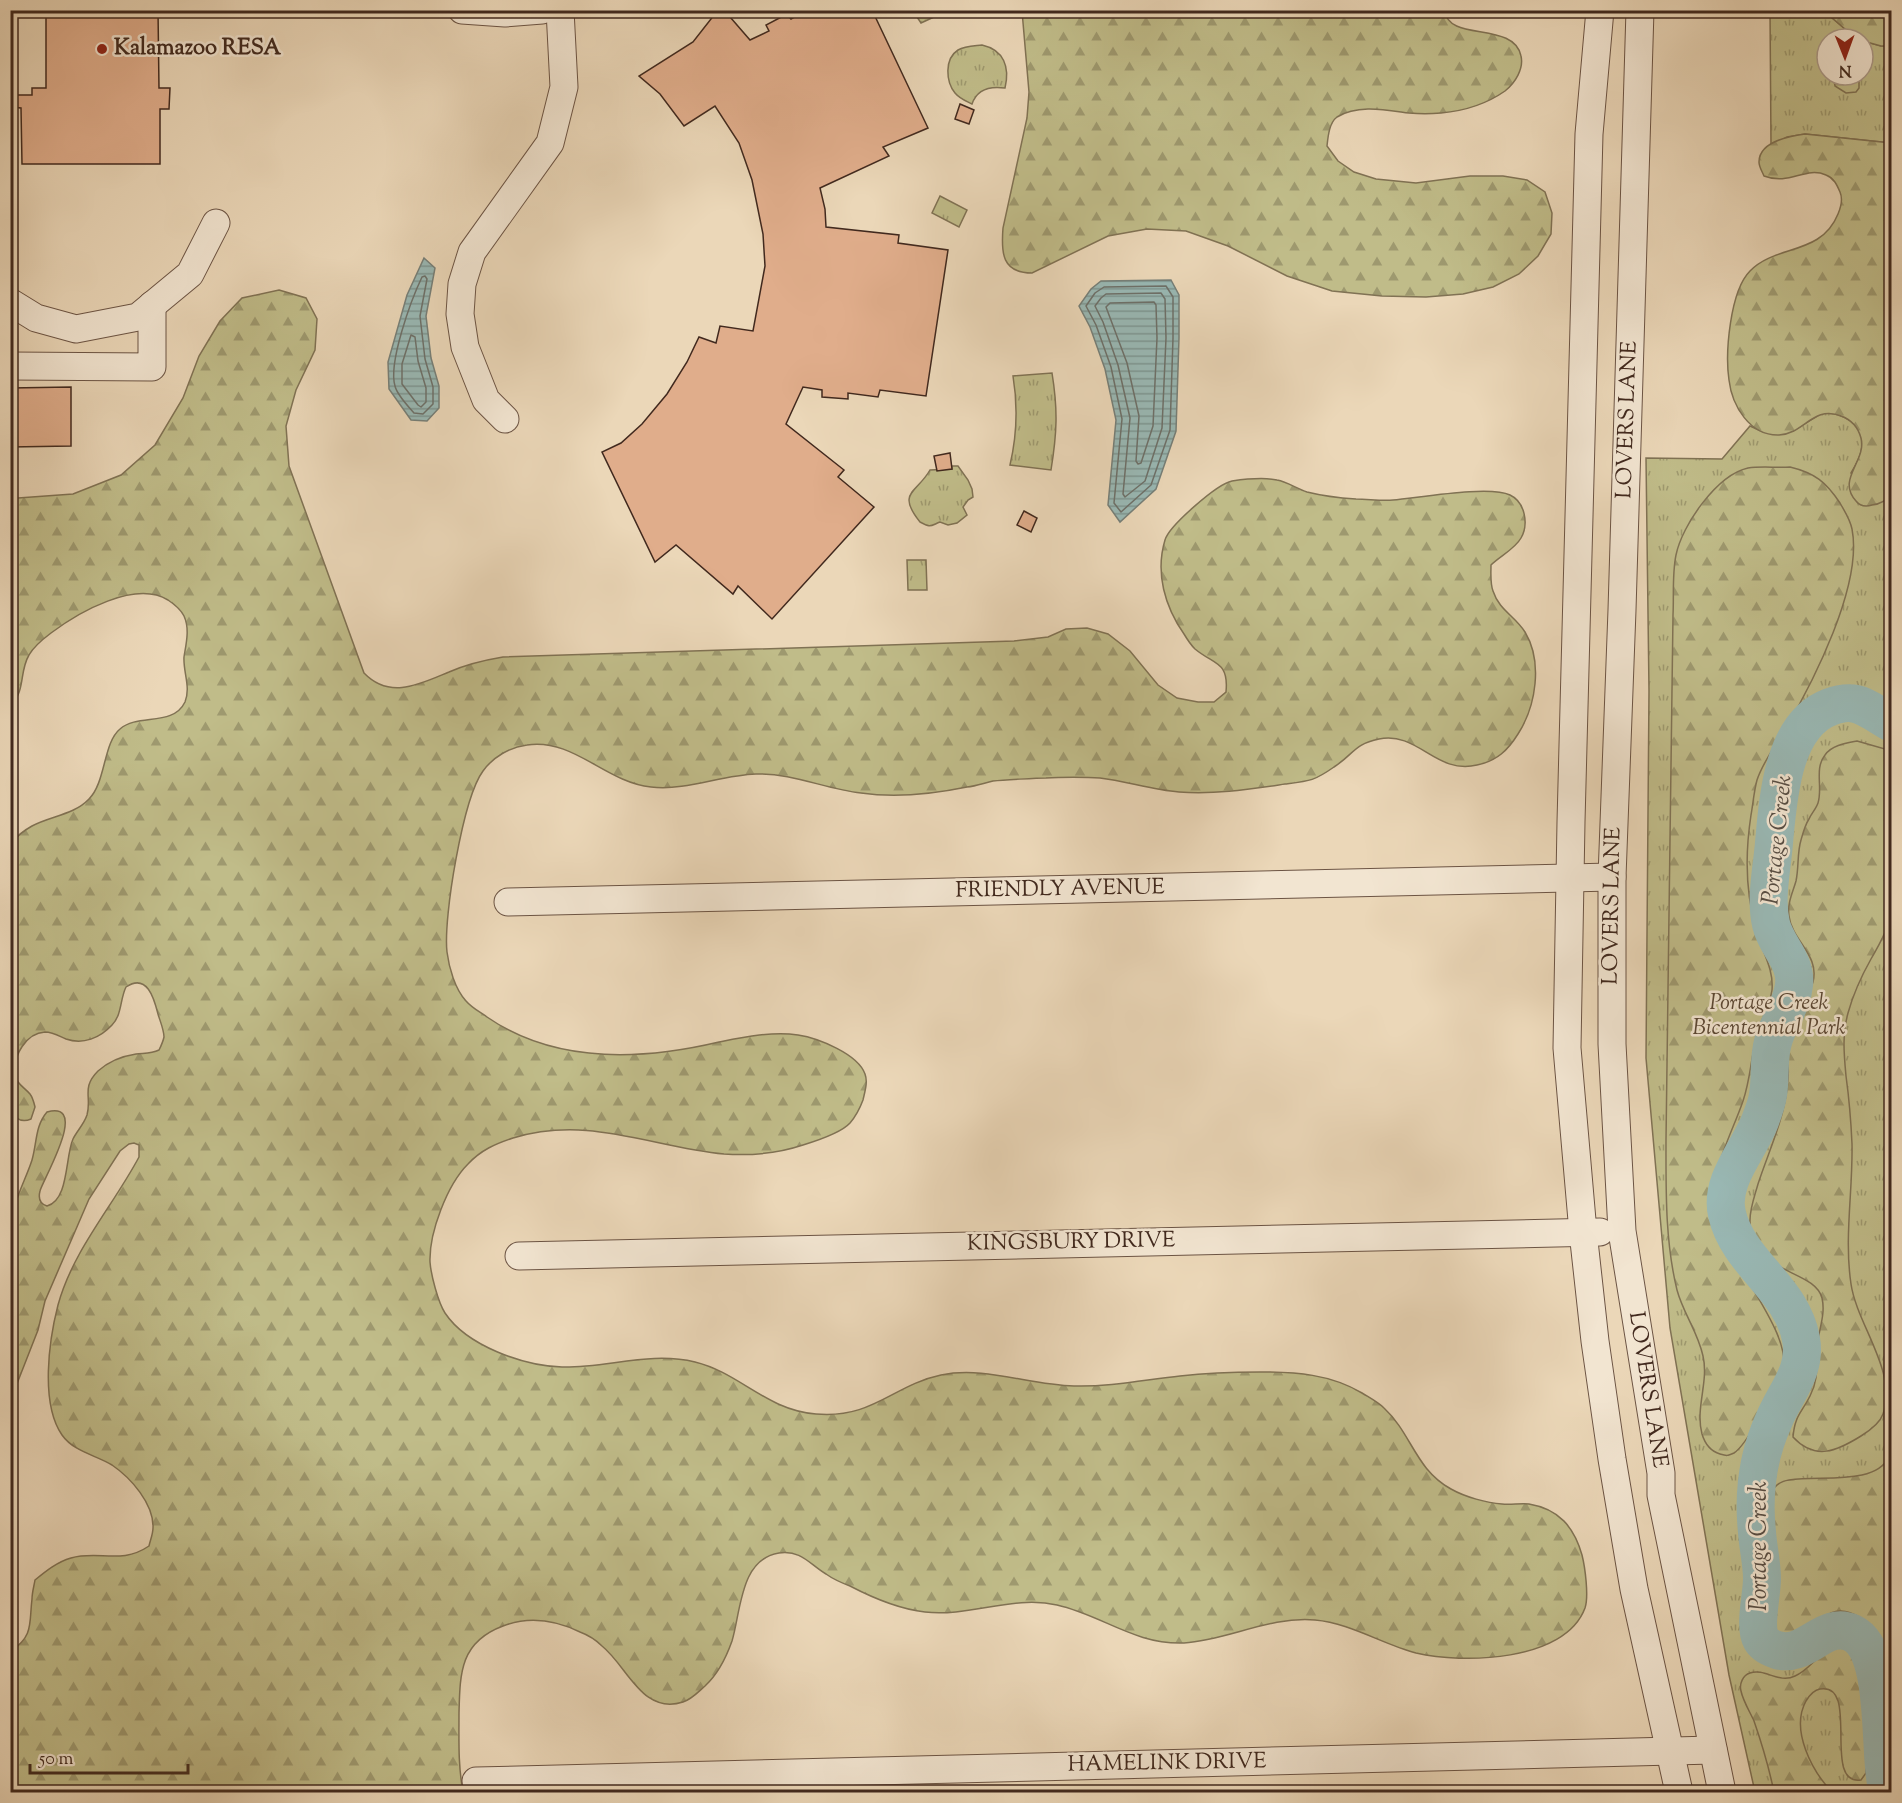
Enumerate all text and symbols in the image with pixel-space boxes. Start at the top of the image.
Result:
north arrow [1815,27,1875,87]
place label: Kalamazoo RESA [114,33,281,65]
marker: Kalamazoo RESA [95,42,109,56]
text: N [1838,58,1852,81]
street label: LOVERS LANE [1609,341,1647,499]
water label: Portage Creek [1754,773,1802,906]
street label: LOVERS LANE [1596,827,1630,985]
street label: FRIENDLY AVENUE [955,872,1165,908]
park label: Portage Creek Bicentennial Park [1693,988,1845,1045]
street label: KINGSBURY DRIVE [967,1225,1175,1261]
street label: LOVERS LANE [1619,1310,1675,1470]
water label: Portage Creek [1743,1481,1777,1611]
scale bar [30,1737,188,1775]
street label: HAMELINK DRIVE [1067,1746,1267,1782]
text: 50 m [38,1747,74,1773]

